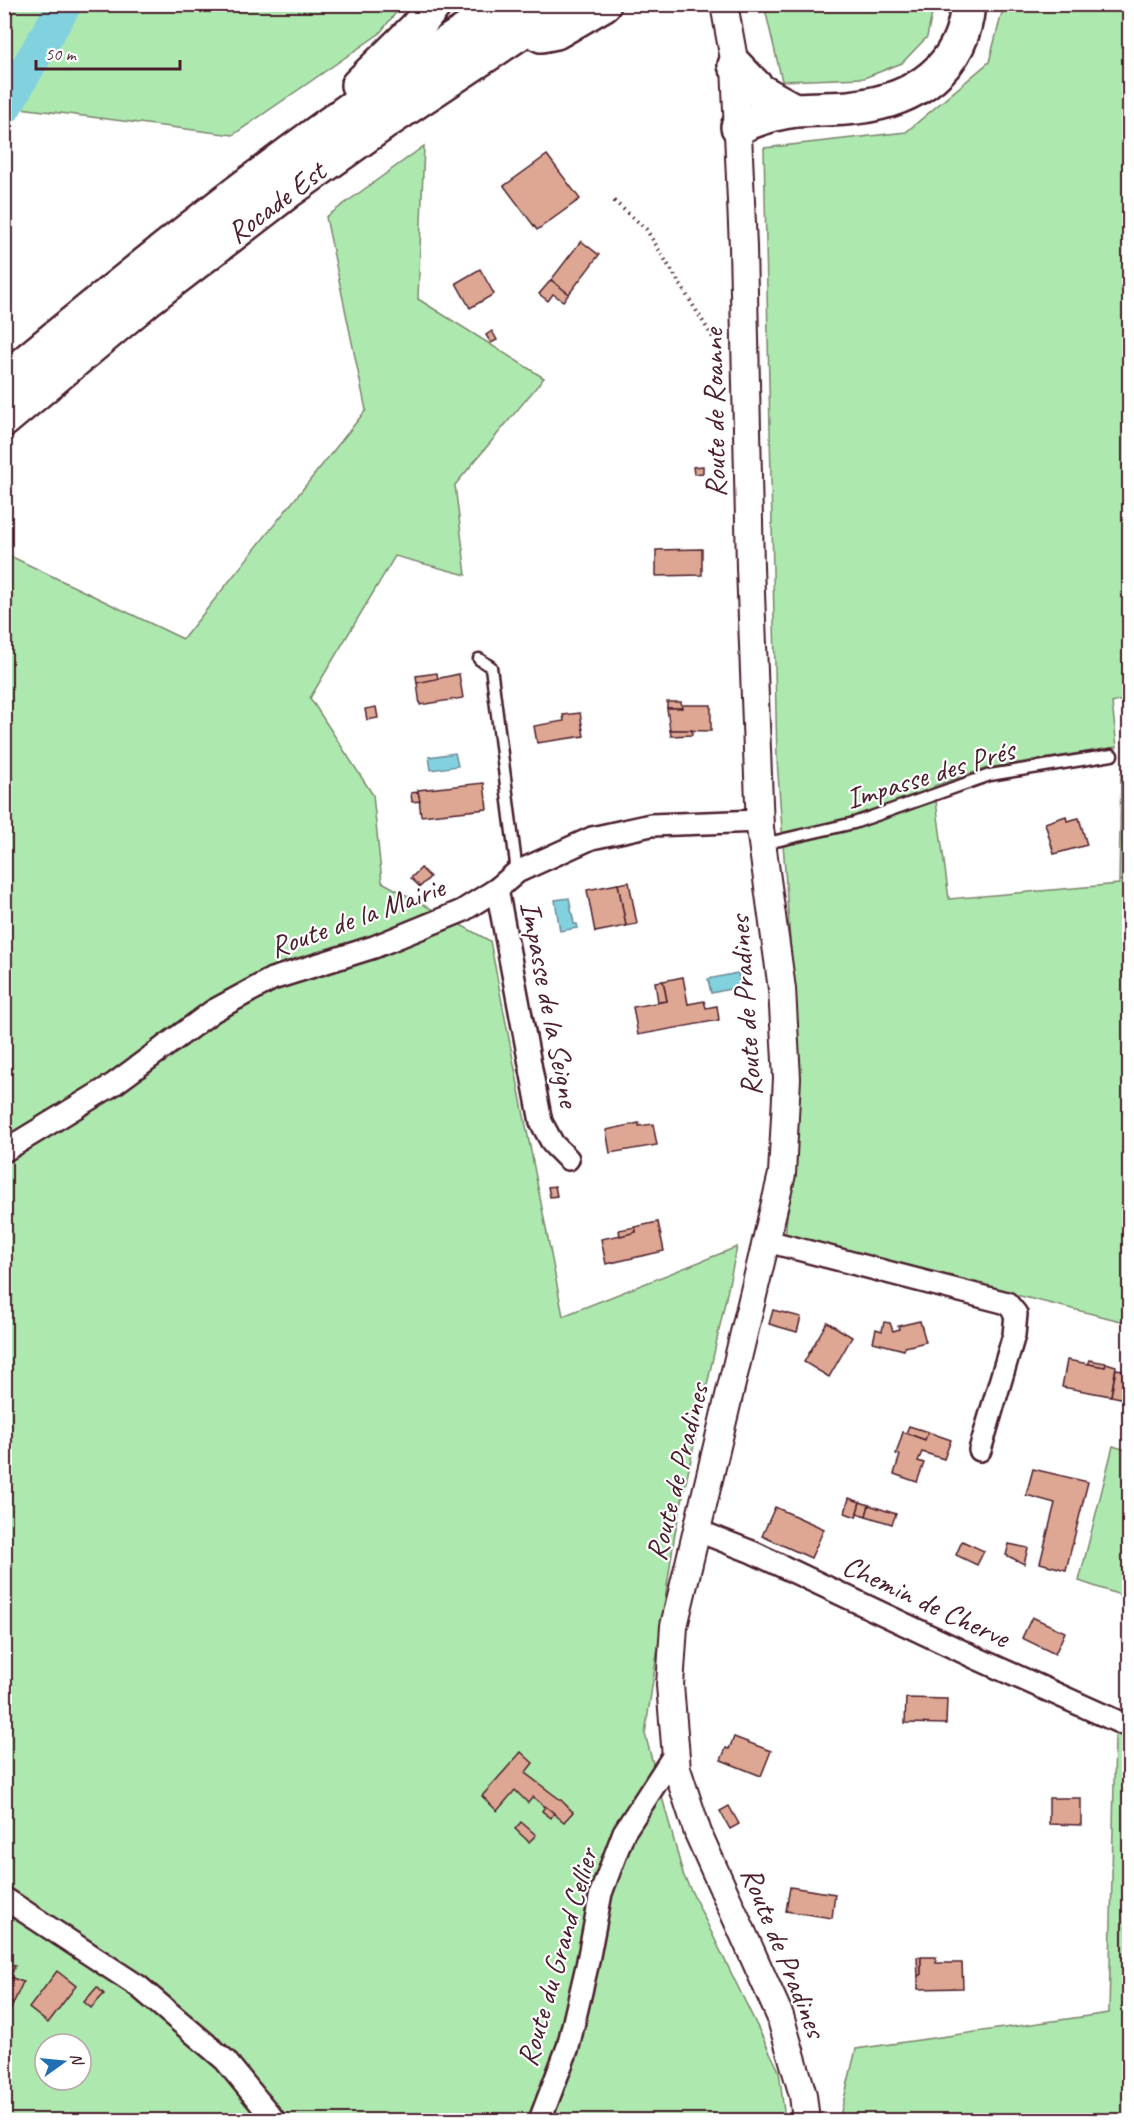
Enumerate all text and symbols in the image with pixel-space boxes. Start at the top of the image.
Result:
scale bar [36,33,180,71]
text: 50 m [45,43,78,65]
street label: Rocade Est [219,151,335,251]
street label: Route de Roanne [693,326,734,498]
street label: Impasse des Prés [841,730,1022,818]
street label: Route de la Mairie [264,867,452,966]
street label: Impasse de la Seigne [511,898,589,1112]
street label: Route de Pradines [720,912,770,1098]
street label: Route de Pradines [637,1377,718,1564]
street label: Chemin de Cherve [837,1546,1017,1657]
street label: Route du Grand Cellier [508,1841,607,2070]
street label: Route de Pradines [733,1861,837,2046]
north arrow [33,2032,93,2092]
text: N [66,2051,88,2069]

